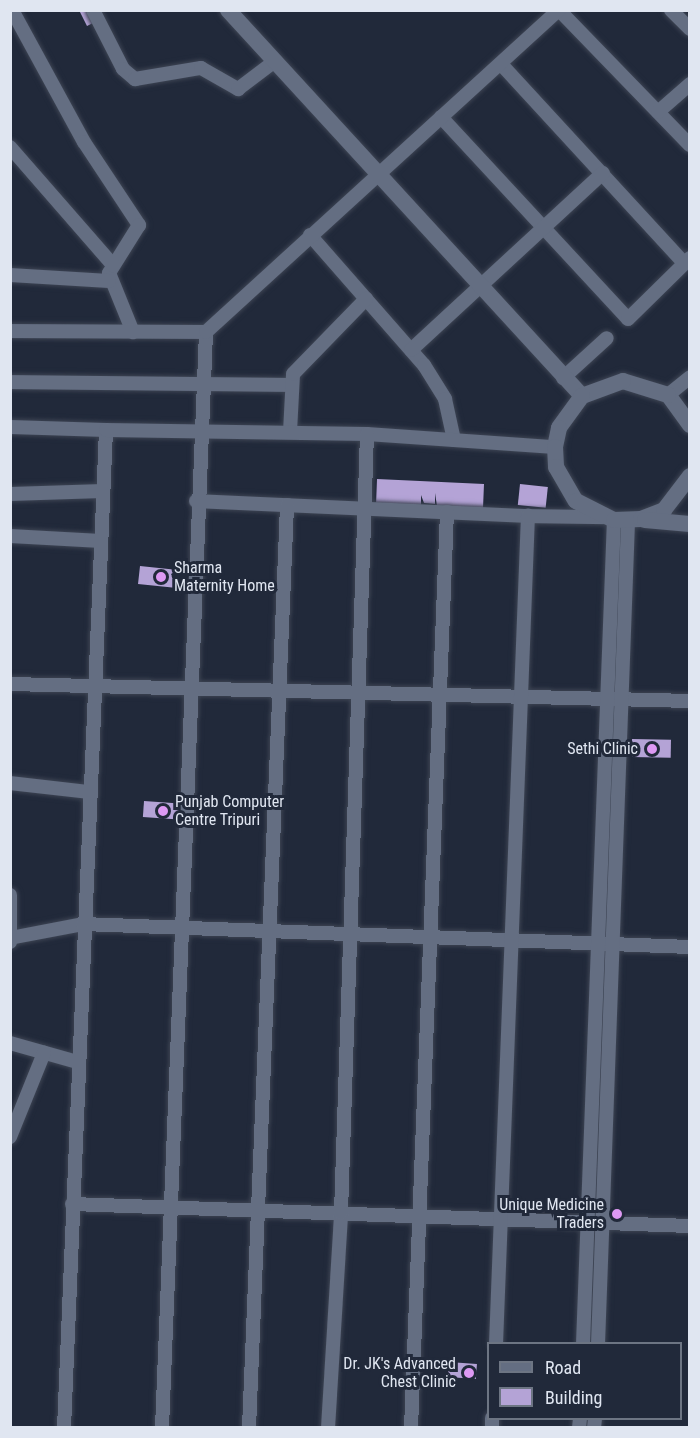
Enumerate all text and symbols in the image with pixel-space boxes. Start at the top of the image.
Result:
place label: Sharma Maternity Home [174,558,275,596]
marker: Sharma Maternity Home [152,568,170,586]
place label: Sethi Clinic [567,739,638,759]
marker: Sethi Clinic [643,740,661,758]
place label: Punjab Computer Centre Tripuri [175,792,284,830]
marker: Punjab Computer Centre Tripuri [156,804,170,818]
place label: Unique Medicine Traders [499,1195,604,1233]
marker: Unique Medicine Traders [608,1205,626,1223]
legend [487,1342,682,1420]
place label: Dr. JK's Advanced Chest Clinic [343,1354,456,1392]
text: Road [545,1357,581,1378]
marker: Dr. JK's Advanced Chest Clinic [460,1364,478,1382]
text: Building [545,1387,602,1408]

